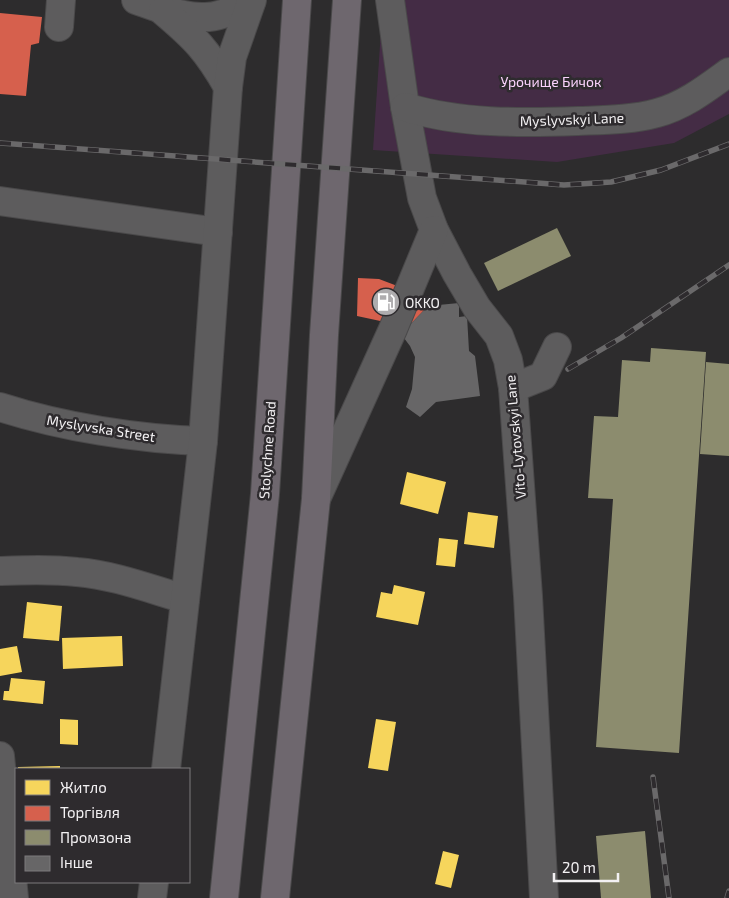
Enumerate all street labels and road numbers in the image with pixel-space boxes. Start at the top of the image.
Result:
street label: Myslyvskyi Lane [520,109,624,129]
street label: Vito-Lytovskyi Lane [501,374,529,500]
street label: Stolychne Road [255,400,279,500]
street label: Myslyvska Street [46,411,156,445]

